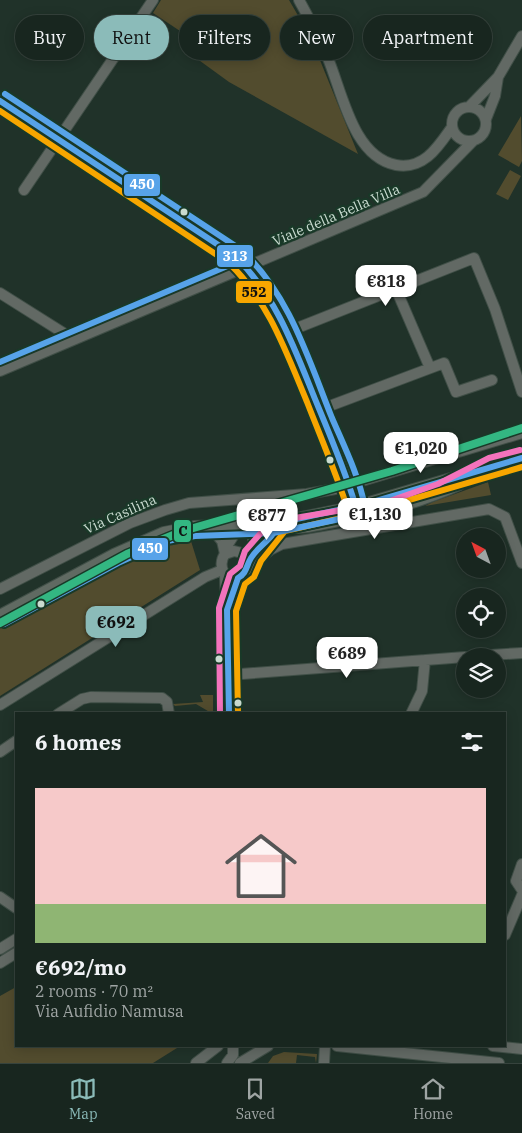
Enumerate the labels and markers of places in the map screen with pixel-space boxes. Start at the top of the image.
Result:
unlabelled marker [179,207,189,217]
pin: €818 [356,264,416,307]
pin: €1,020 [380,432,462,474]
unlabelled marker [325,455,335,465]
pin: €877 [237,498,297,541]
pin: €1,130 [334,498,416,540]
unlabelled marker [36,599,46,609]
pin: €692 [86,606,146,648]
pin: €689 [317,636,377,679]
unlabelled marker [214,654,224,664]
unlabelled marker [233,698,243,708]

